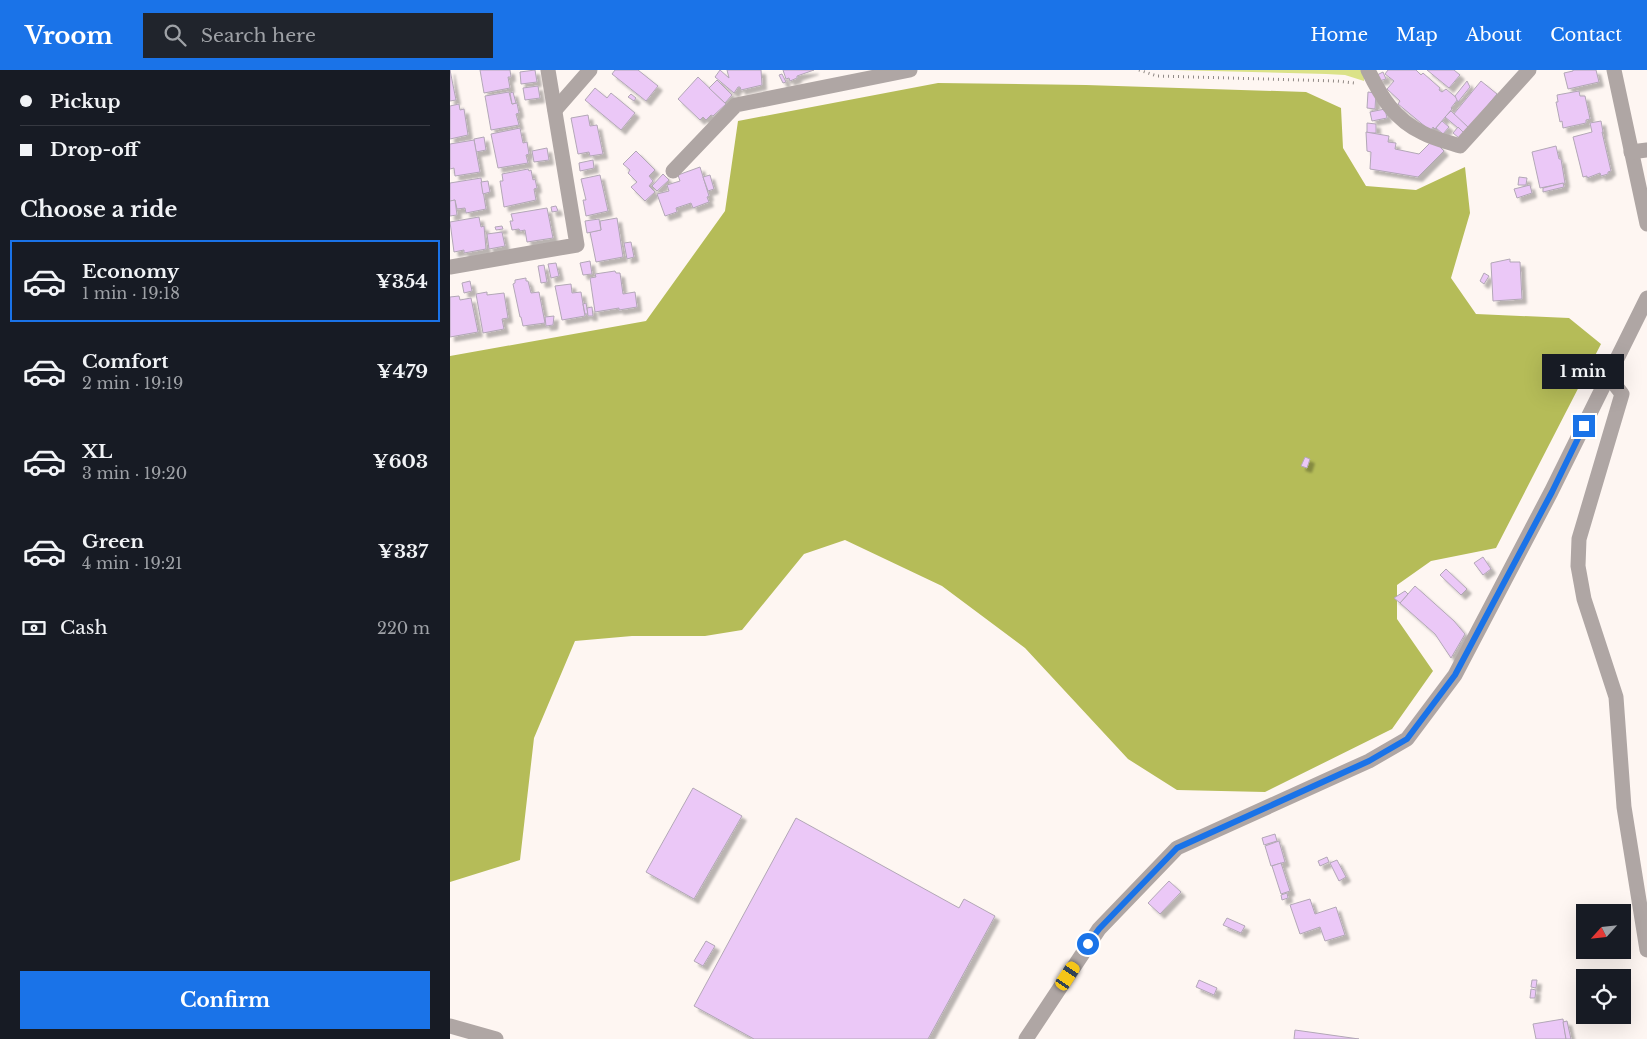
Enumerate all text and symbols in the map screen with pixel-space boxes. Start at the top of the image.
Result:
search box [143,13,493,58]
text: Vroom [25,21,113,50]
icon: search [161,21,189,49]
text: Search here [201,24,316,47]
text: Home [1310,24,1368,46]
text: Map [1396,24,1438,46]
text: About [1466,24,1522,46]
text: Contact [1550,24,1622,46]
text: Pickup [50,90,121,113]
text: Drop-off [50,138,139,161]
text: Choose a ride [20,196,177,223]
icon: car [22,259,67,304]
text: Economy [82,260,179,283]
text: ¥354 [376,270,428,293]
text: 1 min · 19:18 [82,283,180,303]
icon: car [22,349,67,394]
text: Comfort [82,350,169,373]
callout: 1 min [1543,354,1625,388]
text: ¥479 [377,360,428,383]
text: 1 min [1560,361,1606,381]
text: 2 min · 19:19 [82,373,183,393]
route end [1573,415,1595,437]
icon: car [22,439,67,484]
text: XL [82,440,112,463]
text: ¥603 [373,450,428,473]
text: 3 min · 19:20 [82,463,187,483]
icon: car [22,529,67,574]
text: Green [82,530,144,553]
text: ¥337 [378,540,428,563]
text: 4 min · 19:21 [82,553,182,573]
icon: cash [20,614,48,642]
text: Cash [60,616,107,639]
text: 220 m [377,618,430,638]
north arrow [1576,904,1631,959]
map controls [1576,904,1631,1024]
route start [1077,933,1099,955]
car [1053,959,1082,993]
button: locate [1576,969,1631,1024]
button: Confirm [20,971,430,1029]

